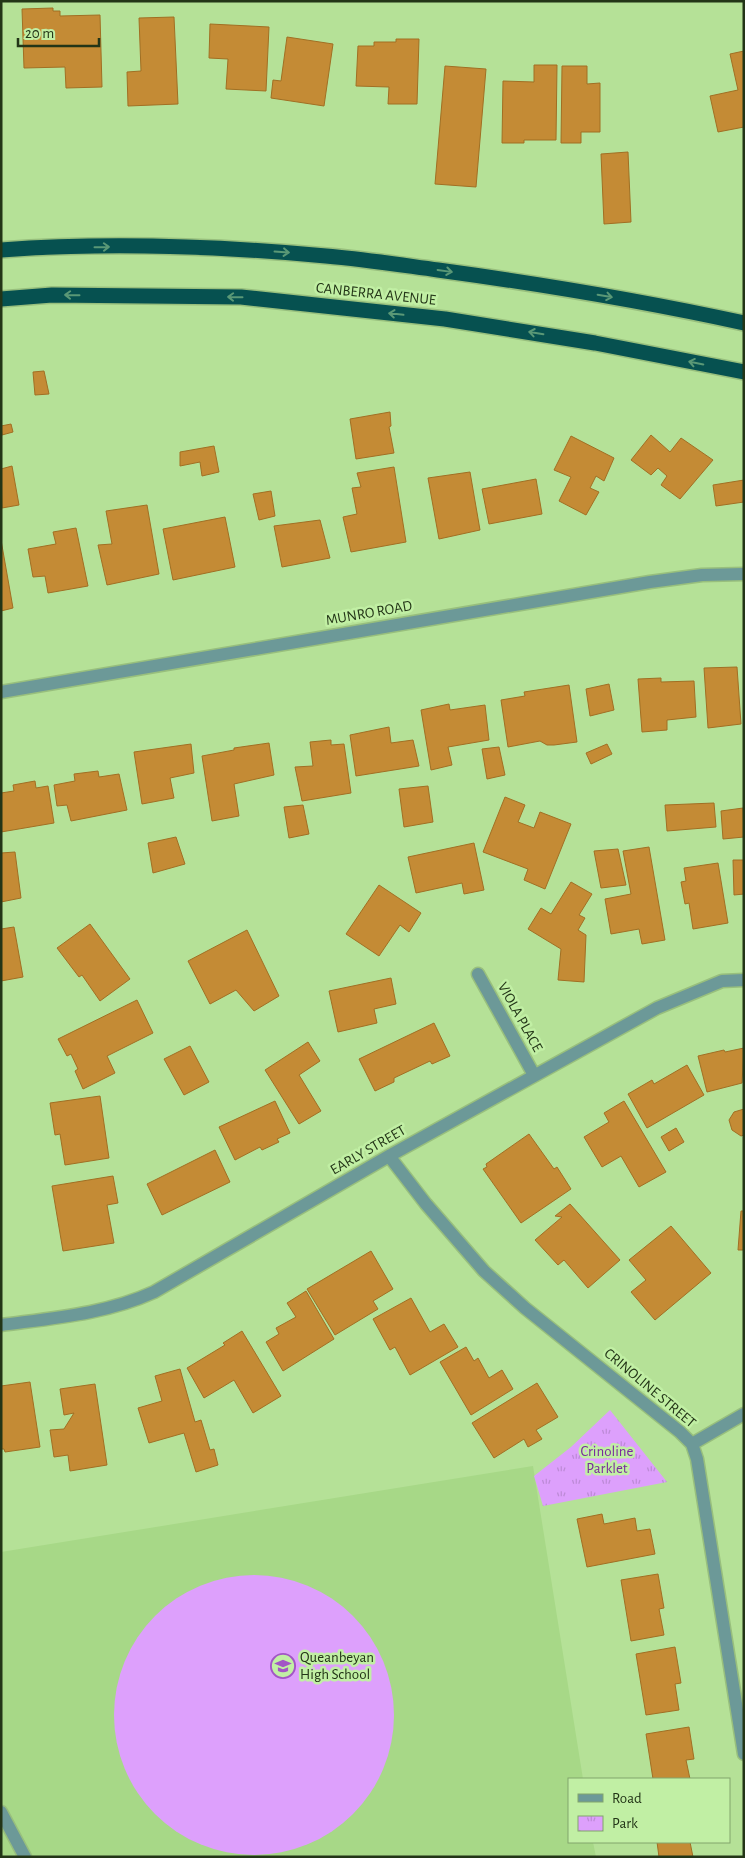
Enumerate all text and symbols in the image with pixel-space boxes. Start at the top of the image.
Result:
scale bar [18,15,99,47]
text: 20 m [25,26,54,41]
one-way arrow [94,242,110,252]
one-way arrow [274,248,290,257]
one-way arrow [436,266,452,276]
street label: CANBERRA AVENUE [315,280,437,308]
one-way arrow [65,290,81,300]
one-way arrow [597,291,613,301]
one-way arrow [227,292,244,302]
one-way arrow [389,309,405,319]
one-way arrow [528,328,544,338]
one-way arrow [688,357,704,367]
street label: MUNRO ROAD [325,598,414,628]
street label: VIOLA PLACE [495,980,545,1054]
street label: EARLY STREET [328,1122,409,1178]
street label: CRINOLINE STREET [601,1346,699,1431]
park label: Crinoline Parklet [580,1444,634,1476]
place label: Queanbeyan High School [300,1650,374,1682]
school or university icon: Queanbeyan High School [270,1653,296,1679]
legend [568,1778,730,1843]
text: Road [612,1791,642,1806]
text: Park [612,1816,638,1831]

